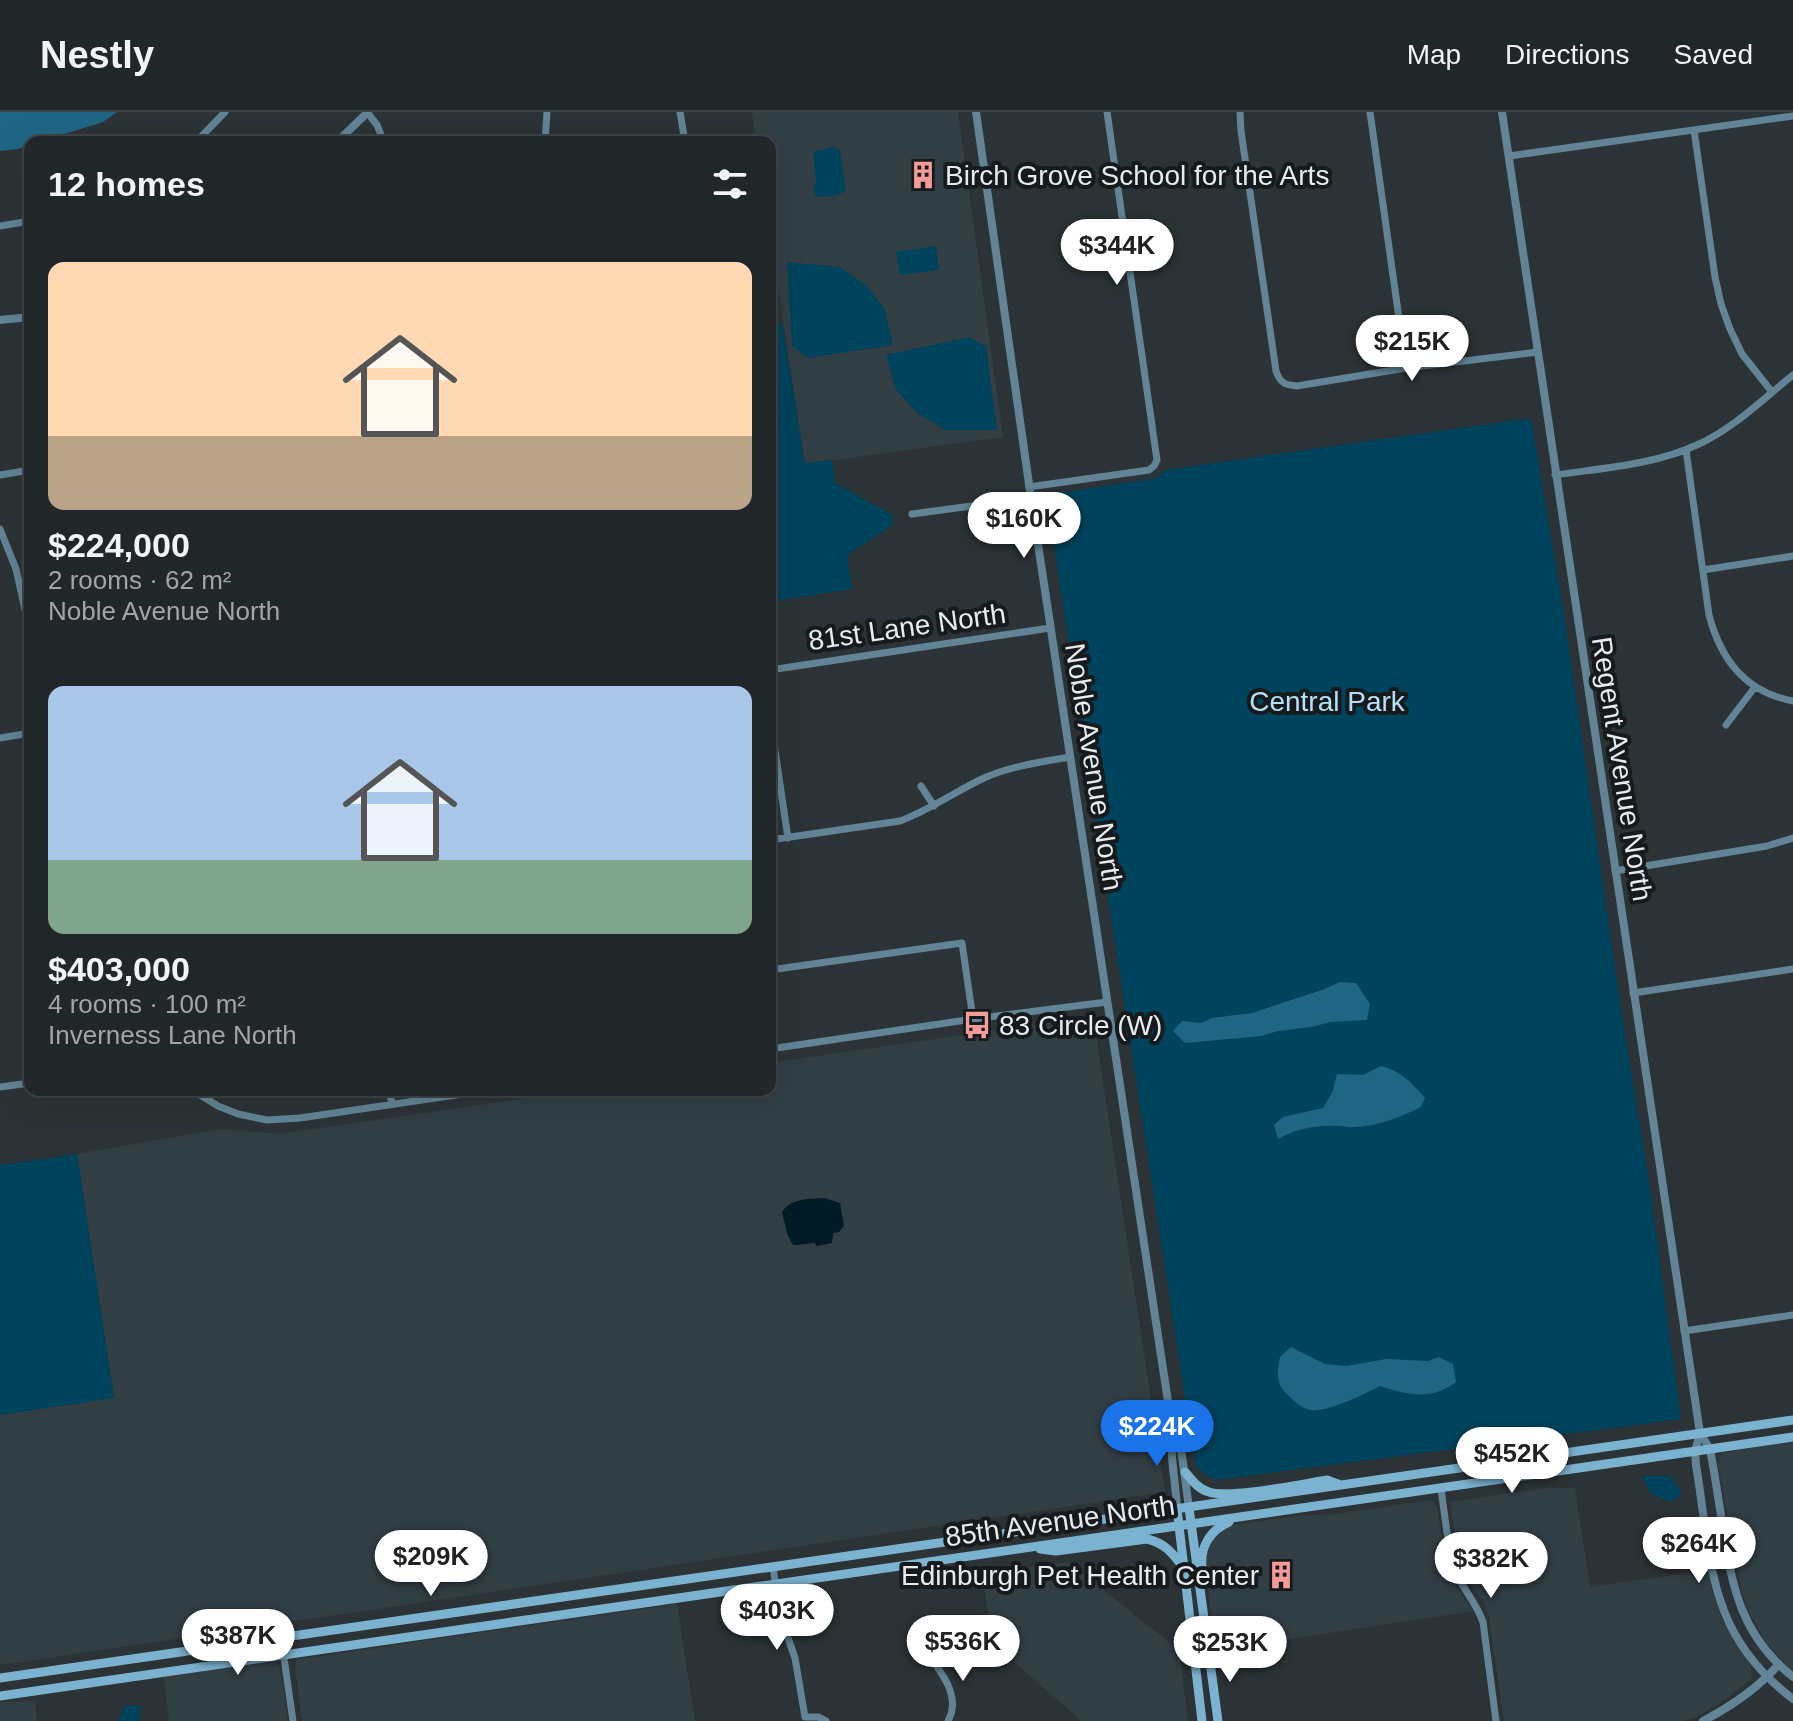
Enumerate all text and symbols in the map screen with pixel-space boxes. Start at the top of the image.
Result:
text: Nestly [40,34,154,76]
text: Map [1407,39,1461,70]
text: Directions [1505,39,1630,70]
text: Saved [1674,39,1753,70]
building icon: Birch Grove School for the Arts [908,160,938,190]
place label: Birch Grove School for the Arts [945,160,1329,191]
icon: filters [708,162,752,206]
text: 12 homes [48,165,205,203]
pin: $344K [1061,219,1173,287]
text: $344K [1079,230,1155,260]
icon: home [328,314,472,458]
pin: $215K [1356,315,1468,383]
text: $215K [1374,326,1450,356]
pin: $160K [968,492,1080,560]
text: $160K [986,503,1062,533]
text: $224,000 [48,526,190,564]
text: 2 rooms · 62 m² [48,565,232,595]
text: Noble Avenue North [48,596,280,626]
street label: 81st Lane North [806,598,1008,656]
street label: Regent Avenue North [1586,635,1658,903]
street label: Noble Avenue North [1059,641,1129,893]
park label: Central Park [1249,686,1406,717]
icon: home [328,738,472,882]
text: $403,000 [48,950,190,988]
text: 4 rooms · 100 m² [48,989,246,1019]
bus stop icon: 83 Circle (W) [962,1010,992,1040]
place label: 83 Circle (W) [999,1010,1162,1041]
text: Inverness Lane North [48,1020,297,1050]
pin: $224K [1101,1400,1213,1468]
text: $224K [1119,1411,1195,1441]
pin: $452K [1456,1427,1568,1495]
text: $452K [1474,1438,1550,1468]
street label: 85th Avenue North [943,1490,1177,1552]
pin: $264K [1643,1517,1755,1585]
text: $264K [1661,1528,1737,1558]
pin: $209K [375,1530,487,1598]
pin: $382K [1435,1532,1547,1600]
text: $209K [393,1541,469,1571]
text: $382K [1453,1543,1529,1573]
place label: Edinburgh Pet Health Center [901,1560,1259,1591]
building icon: Edinburgh Pet Health Center [1266,1560,1296,1590]
pin: $403K [721,1584,833,1652]
text: $403K [739,1595,815,1625]
pin: $387K [182,1609,294,1677]
pin: $536K [907,1615,1019,1683]
pin: $253K [1174,1616,1286,1684]
text: $387K [200,1620,276,1650]
text: $536K [925,1626,1001,1656]
text: $253K [1192,1627,1268,1657]

